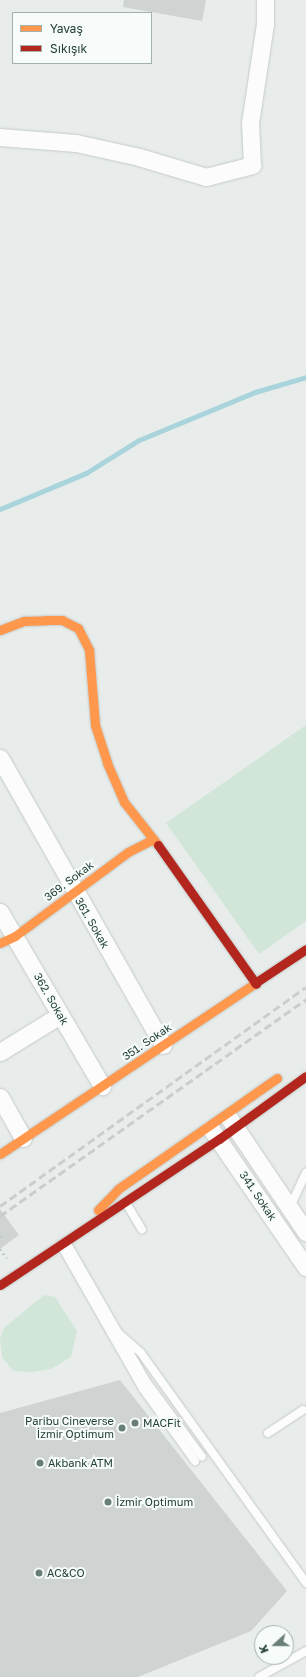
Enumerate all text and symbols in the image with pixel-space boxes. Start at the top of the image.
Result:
legend [12,12,152,64]
text: Yavaş [50,21,83,36]
text: Sıkışık [50,41,87,56]
street label: 369. Sokak [42,858,96,904]
street label: 361. Sokak [72,895,112,951]
street label: 362. Sokak [31,971,71,1027]
street label: 351. Sokak [120,1021,174,1063]
street label: 341. Sokak [237,1169,279,1223]
place label: Paribu Cineverse İzmir Optimum [25,1415,114,1441]
place label: MACFit [143,1416,181,1430]
marker: MACFit [130,1418,140,1428]
marker: Paribu Cineverse İzmir Optimum [117,1423,127,1433]
place label: Akbank ATM [48,1456,113,1470]
marker: Akbank ATM [35,1458,45,1468]
place label: İzmir Optimum [116,1495,193,1509]
marker: İzmir Optimum [103,1497,113,1507]
place label: AC&CO [47,1566,85,1580]
marker: AC&CO [34,1568,44,1578]
north arrow [254,1625,294,1665]
text: K [256,1643,271,1655]

